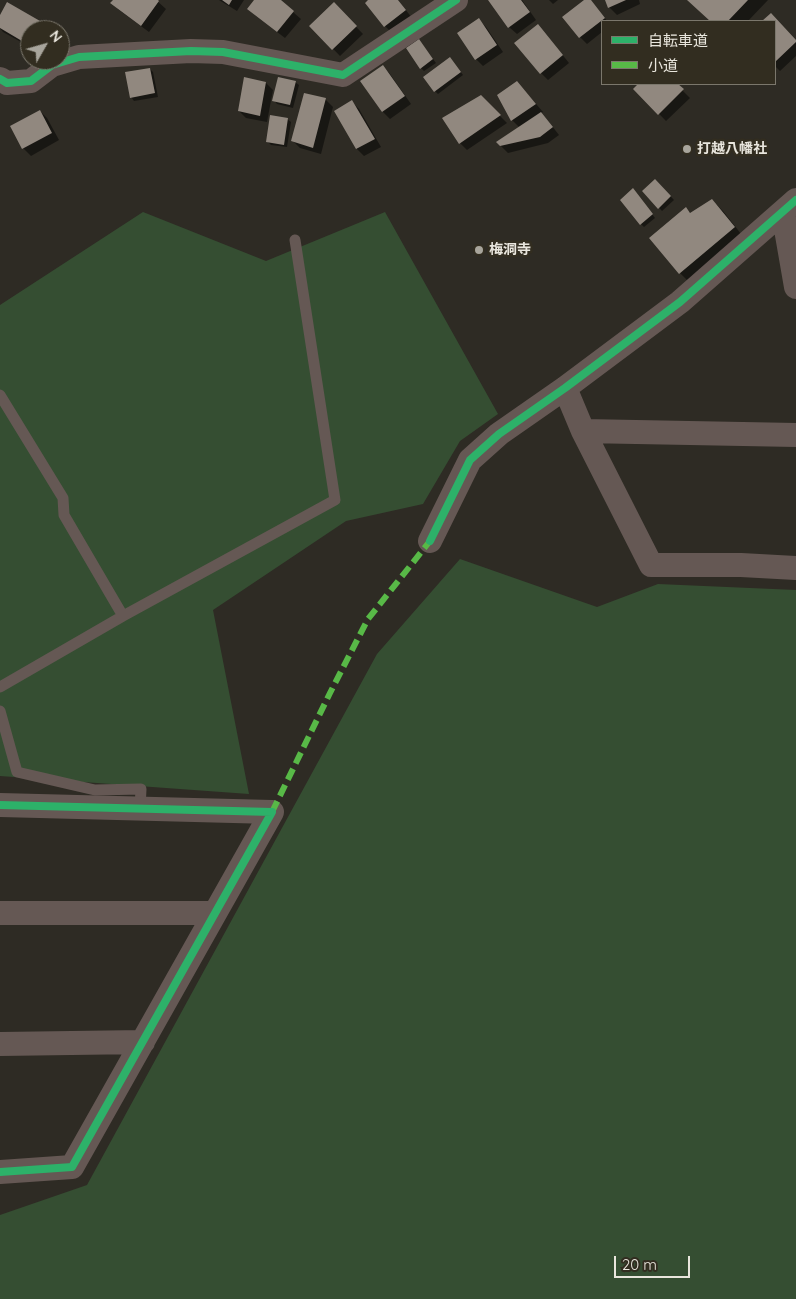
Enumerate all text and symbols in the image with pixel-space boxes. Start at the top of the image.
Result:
north arrow [20,20,70,70]
legend [601,20,776,85]
text: N [46,27,66,46]
text: 自転車道 [648,31,708,50]
text: 小道 [648,56,678,75]
place label: 打越八幡社 [697,141,767,157]
marker: 打越八幡社 [681,143,693,155]
place label: 梅洞寺 [489,242,531,258]
marker: 梅洞寺 [473,244,485,256]
scale bar [616,1246,692,1278]
text: 20 m [622,1255,657,1274]

